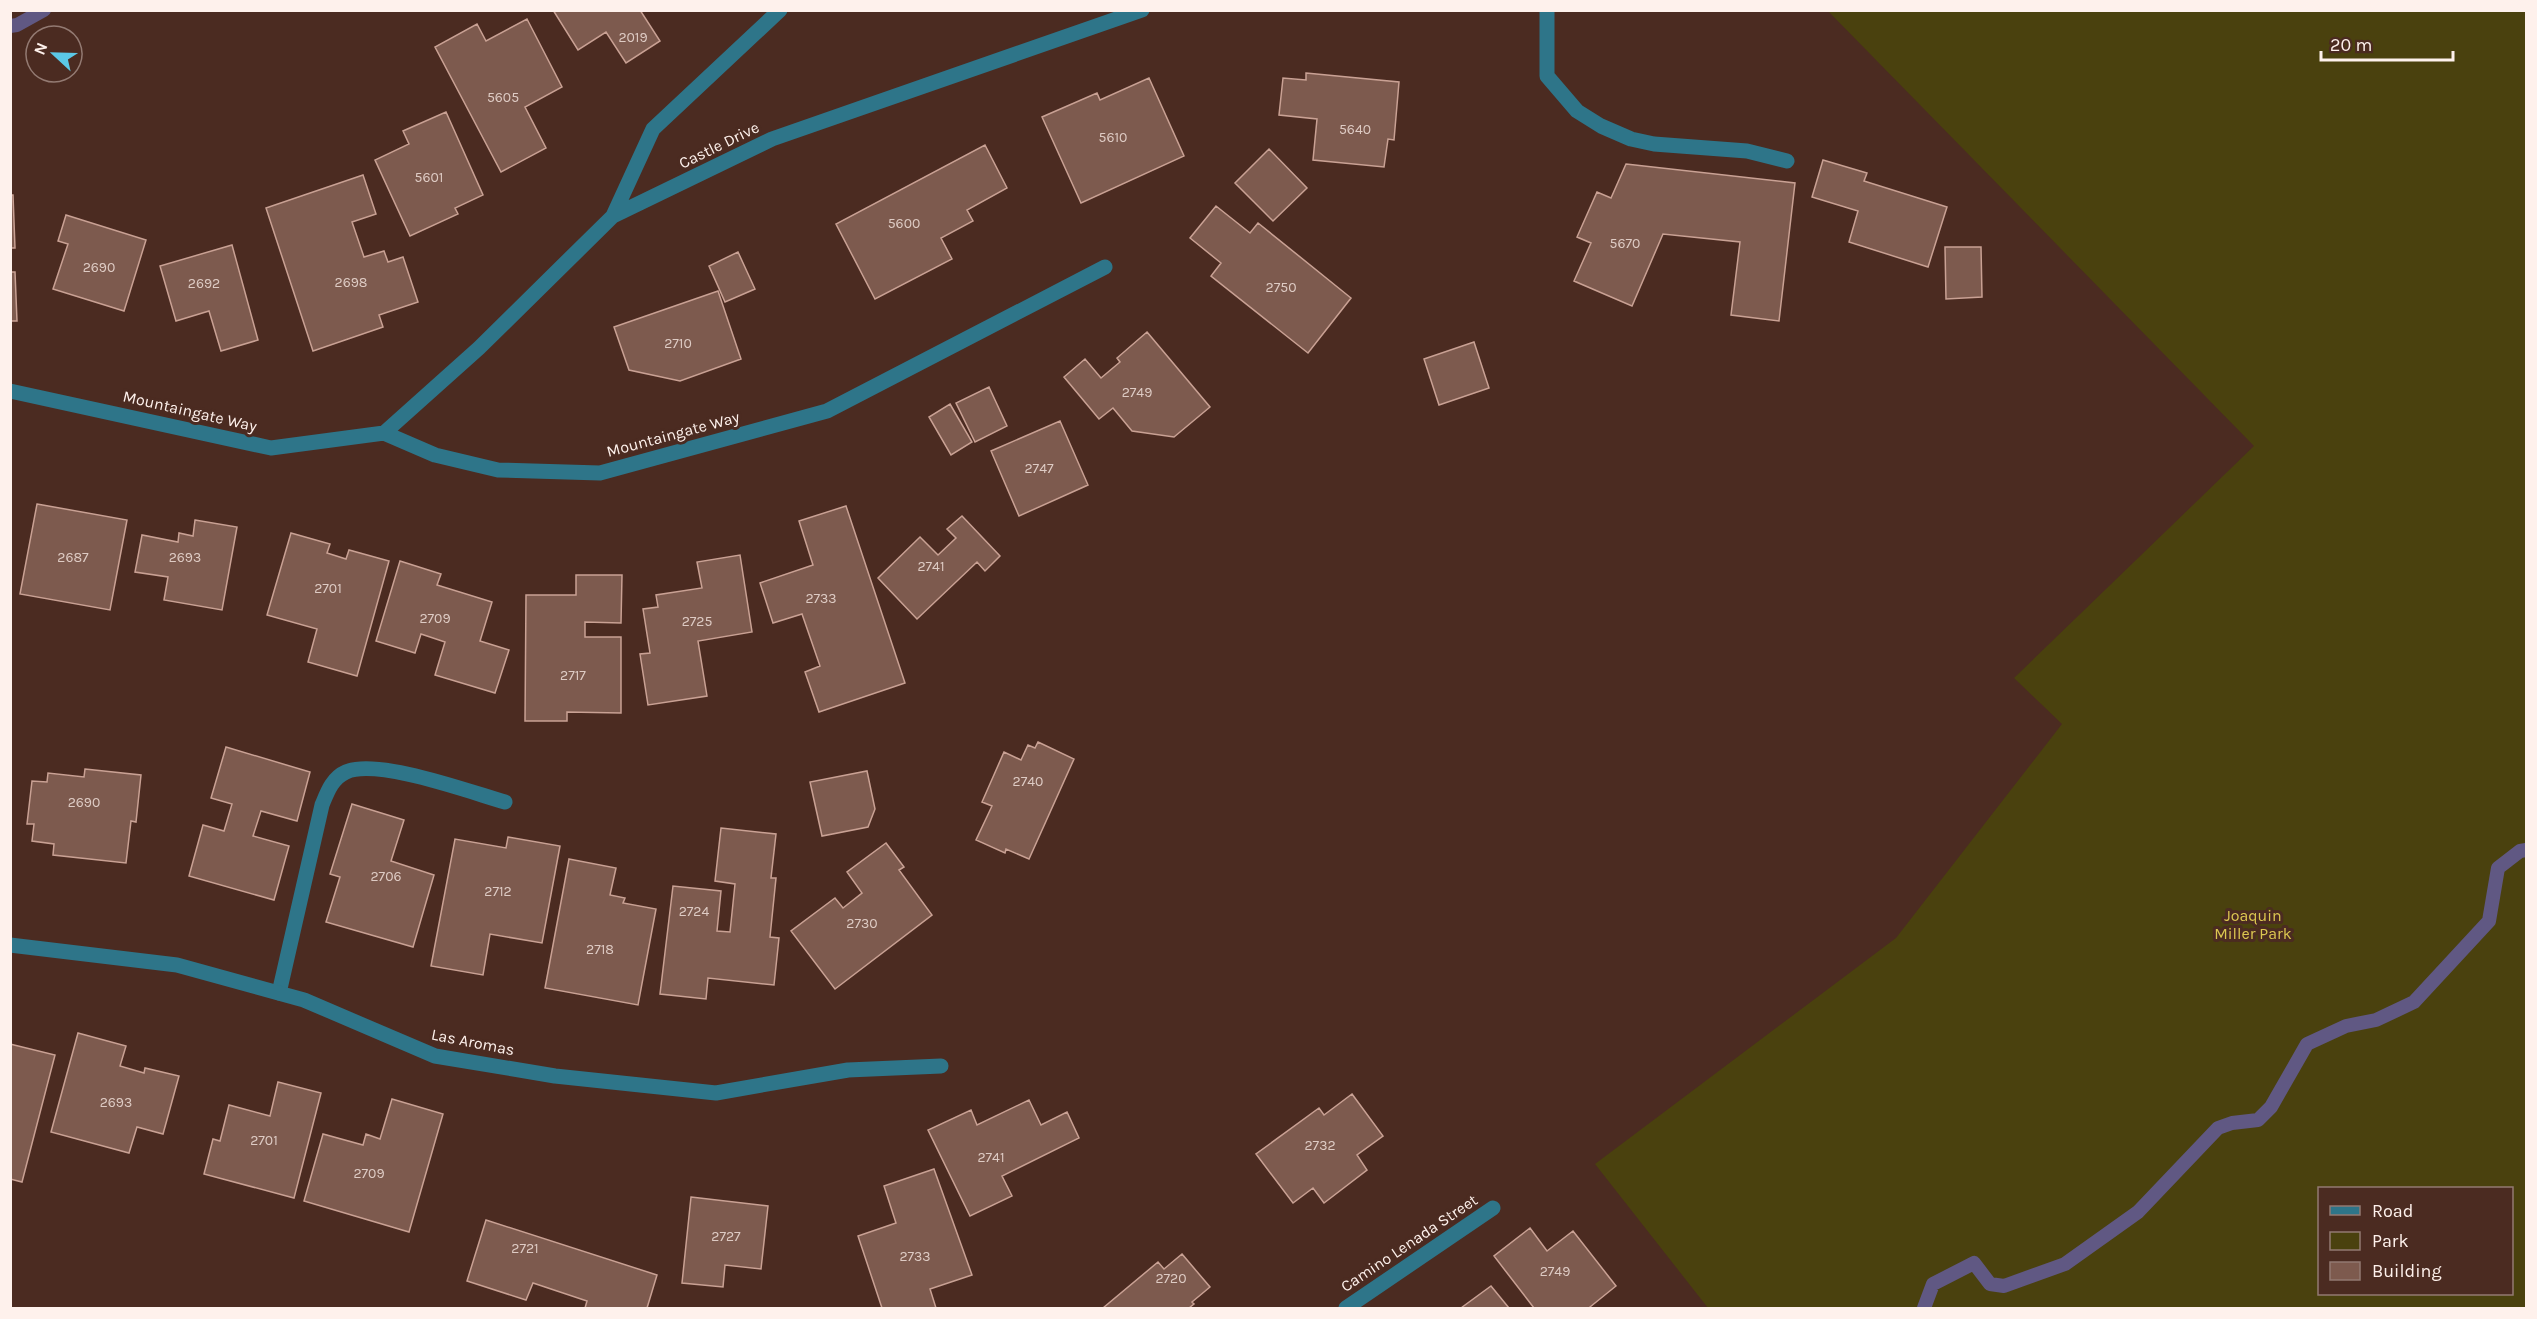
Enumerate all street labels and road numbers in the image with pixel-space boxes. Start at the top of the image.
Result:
street label: Castle Drive [676,117,762,173]
street label: Mountaingate Way [121,386,259,436]
street label: Mountaingate Way [604,407,742,461]
street label: Las Aromas [430,1025,516,1059]
street label: Camino Lenada Street [1337,1190,1481,1296]

